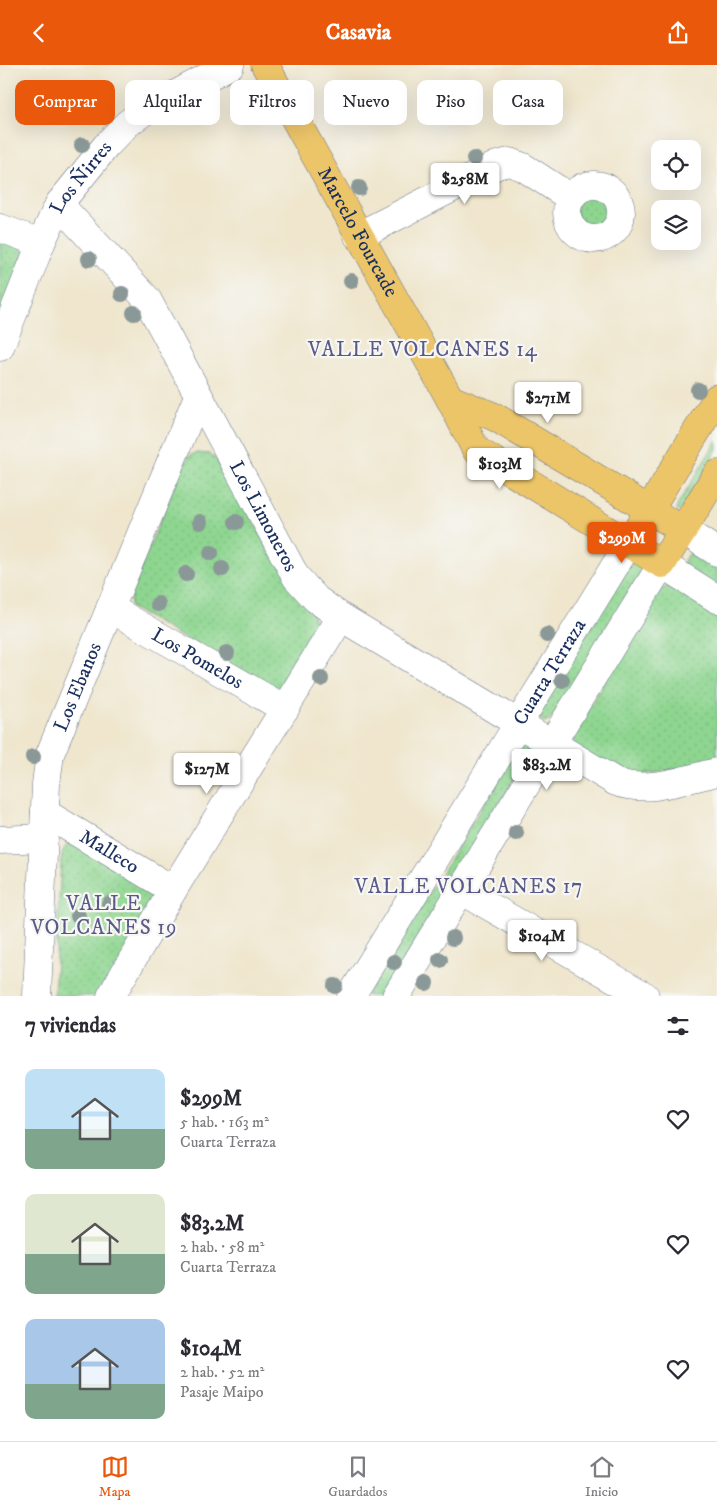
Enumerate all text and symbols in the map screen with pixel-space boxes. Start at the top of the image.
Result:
icon: back [25,19,53,47]
text: Casavia [326,19,391,46]
icon: share [664,19,692,47]
chip: Comprar [15,80,115,125]
chip: Alquilar [125,80,220,125]
chip: Filtros [230,80,314,125]
chip: Nuevo [324,80,407,125]
chip: Piso [417,80,483,125]
chip: Casa [493,80,563,125]
street label: Los Ñirres [44,136,118,217]
map controls [651,140,701,250]
button: locate [651,140,701,190]
street label: Marcelo Fourcade [312,163,404,301]
pin: $258M [430,163,500,205]
text: $258M [441,169,489,189]
button: layers [651,200,701,250]
district label: VALLE VOLCANES 14 [307,337,538,363]
pin: $271M [513,381,583,424]
text: $271M [525,388,571,408]
pin: $103M [465,447,535,490]
text: $103M [478,454,522,474]
street label: Los Limoneros [224,457,303,576]
pin: $299M [587,521,657,564]
text: $299M [598,528,646,548]
street label: Cuarta Terraza [508,614,592,730]
street label: Los Pomelos [147,622,248,695]
street label: Los Ebanos [48,638,107,735]
pin: $83.2M [506,749,588,791]
pin: $127M [172,753,242,795]
text: $83.2M [523,755,571,775]
text: $127M [184,759,230,779]
street label: Malleco [75,824,144,879]
district label: VALLE VOLCANES 17 [354,874,583,900]
district label: VALLE VOLCANES 19 [30,891,177,941]
pin: $104M [507,919,577,962]
text: $104M [519,926,565,946]
icon: filters [664,1012,692,1040]
text: 7 viviendas [25,1013,116,1039]
text: $299M [180,1086,242,1112]
icon: home [65,1089,125,1149]
icon: heart [664,1105,692,1133]
text: 5 hab. · 163 m² [180,1112,269,1132]
text: Cuarta Terraza [180,1132,276,1152]
text: $83.2M [180,1211,244,1237]
icon: home [65,1214,125,1274]
icon: heart [664,1230,692,1258]
text: 2 hab. · 58 m² [180,1237,265,1257]
text: Cuarta Terraza [180,1257,276,1277]
text: $104M [180,1336,242,1362]
icon: home [65,1339,125,1399]
icon: heart [664,1355,692,1383]
text: 2 hab. · 52 m² [180,1362,264,1382]
text: Pasaje Maipo [180,1382,264,1402]
tab: Mapa [99,1453,131,1501]
tab: Guardados [328,1453,387,1501]
tab: Inicio [585,1453,618,1501]

